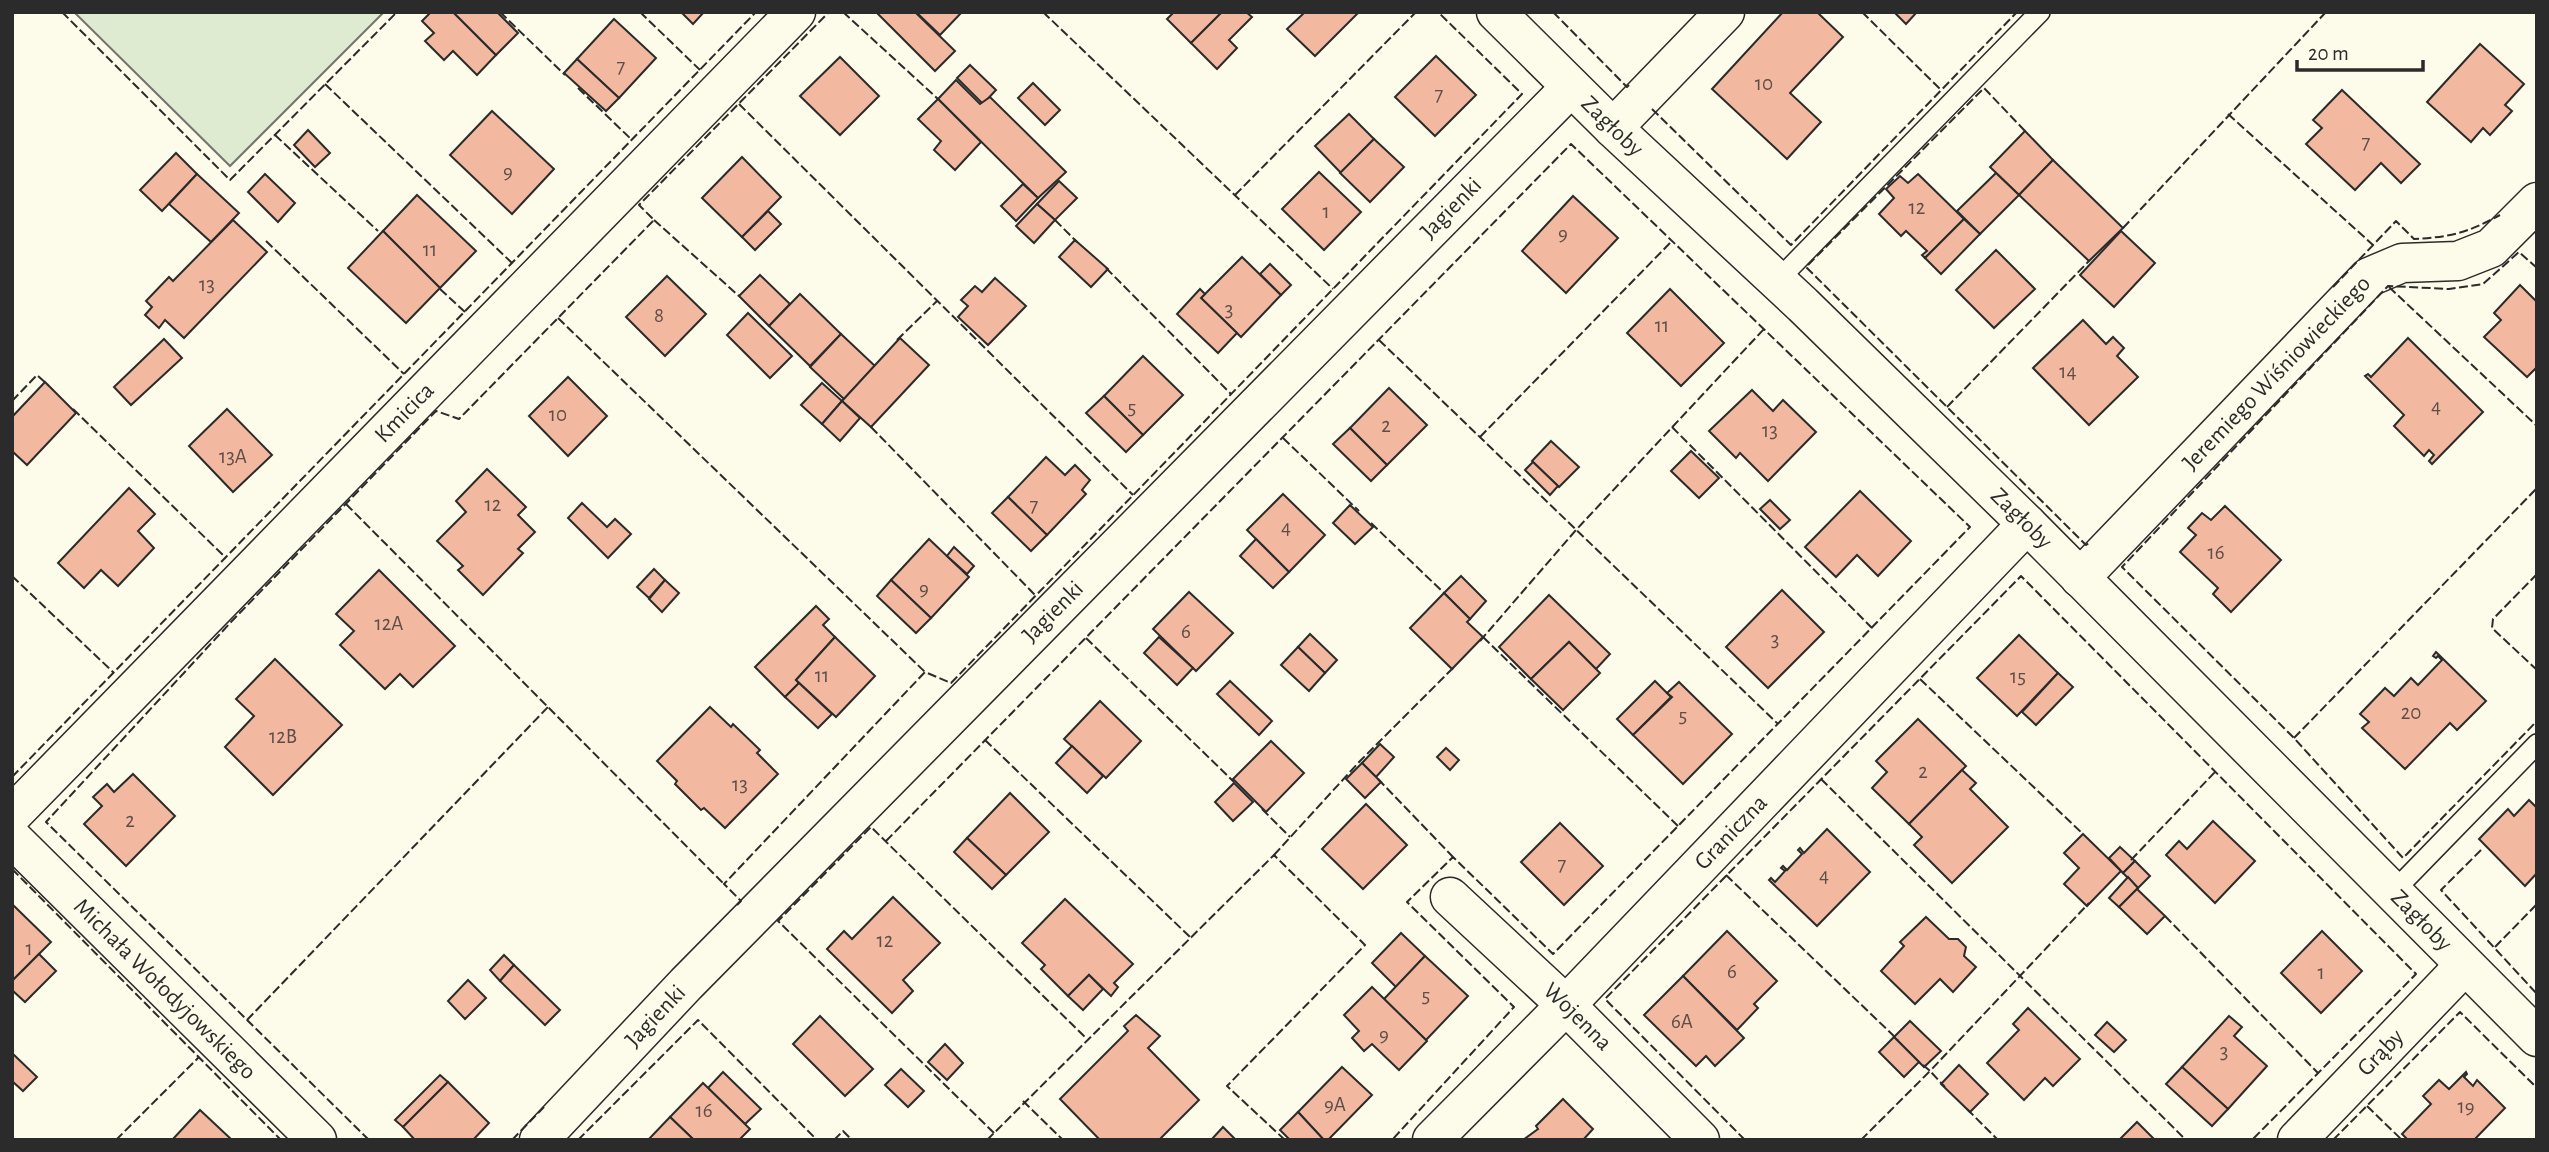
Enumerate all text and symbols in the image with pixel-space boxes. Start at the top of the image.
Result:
scale bar [2297,28,2423,72]
text: 20 m [2308,43,2349,64]
house number: 7 [617,56,626,77]
house number: 10 [1755,73,1773,94]
house number: 7 [1435,84,1444,105]
street label: Zagłoby [1576,92,1648,161]
house number: 7 [2362,132,2371,153]
house number: 9 [503,161,513,182]
street label: Jagienki [1416,173,1486,244]
house number: 12 [1909,197,1925,218]
house number: 1 [1322,201,1330,222]
house number: 9 [1558,223,1568,244]
house number: 11 [423,239,437,260]
street label: Jeremiego Wiśniowieckiego [2178,271,2375,475]
house number: 13 [199,274,215,295]
house number: 3 [1225,299,1233,320]
house number: 8 [654,305,664,326]
house number: 11 [1655,315,1669,336]
house number: 14 [2059,361,2077,382]
street label: Kmicica [371,378,439,447]
house number: 4 [2431,396,2441,417]
house number: 5 [1128,397,1136,418]
house number: 10 [549,404,567,425]
house number: 2 [1381,415,1391,436]
house number: 13 [1762,420,1778,441]
house number: 13A [219,446,247,467]
street label: Zagłoby [1986,484,2057,554]
house number: 12 [485,494,501,515]
house number: 7 [1030,495,1039,516]
house number: 4 [1281,517,1291,538]
house number: 16 [2207,542,2225,563]
street label: Jagienki [1018,577,1088,647]
house number: 9 [919,578,929,599]
house number: 12A [375,613,403,634]
house number: 6 [1181,621,1191,642]
house number: 3 [1771,629,1779,650]
house number: 11 [815,665,829,686]
house number: 15 [2010,666,2026,687]
house number: 20 [2401,702,2421,723]
house number: 5 [1679,705,1687,726]
house number: 12B [269,726,297,747]
house number: 2 [1918,761,1928,782]
house number: 13 [732,774,748,795]
street label: Graniczna [1690,791,1772,875]
house number: 2 [125,810,135,831]
house number: 7 [1558,854,1567,875]
house number: 4 [1819,865,1829,886]
street label: Zagłoby [2386,885,2457,956]
street label: Michała Wołodyjowskiego [69,894,261,1084]
house number: 12 [877,930,893,951]
house number: 1 [25,938,33,959]
house number: 6 [1727,961,1737,982]
house number: 1 [2317,962,2325,983]
street label: Wojenna [1539,978,1616,1055]
street label: Jagienki [621,980,690,1052]
house number: 5 [1422,985,1430,1006]
house number: 6A [1671,1011,1693,1032]
house number: 9 [1379,1024,1389,1045]
street label: Grąby [2353,1025,2408,1081]
house number: 3 [2220,1041,2228,1062]
house number: 9A [1324,1094,1346,1115]
house number: 19 [2457,1096,2475,1117]
house number: 16 [695,1100,713,1121]

